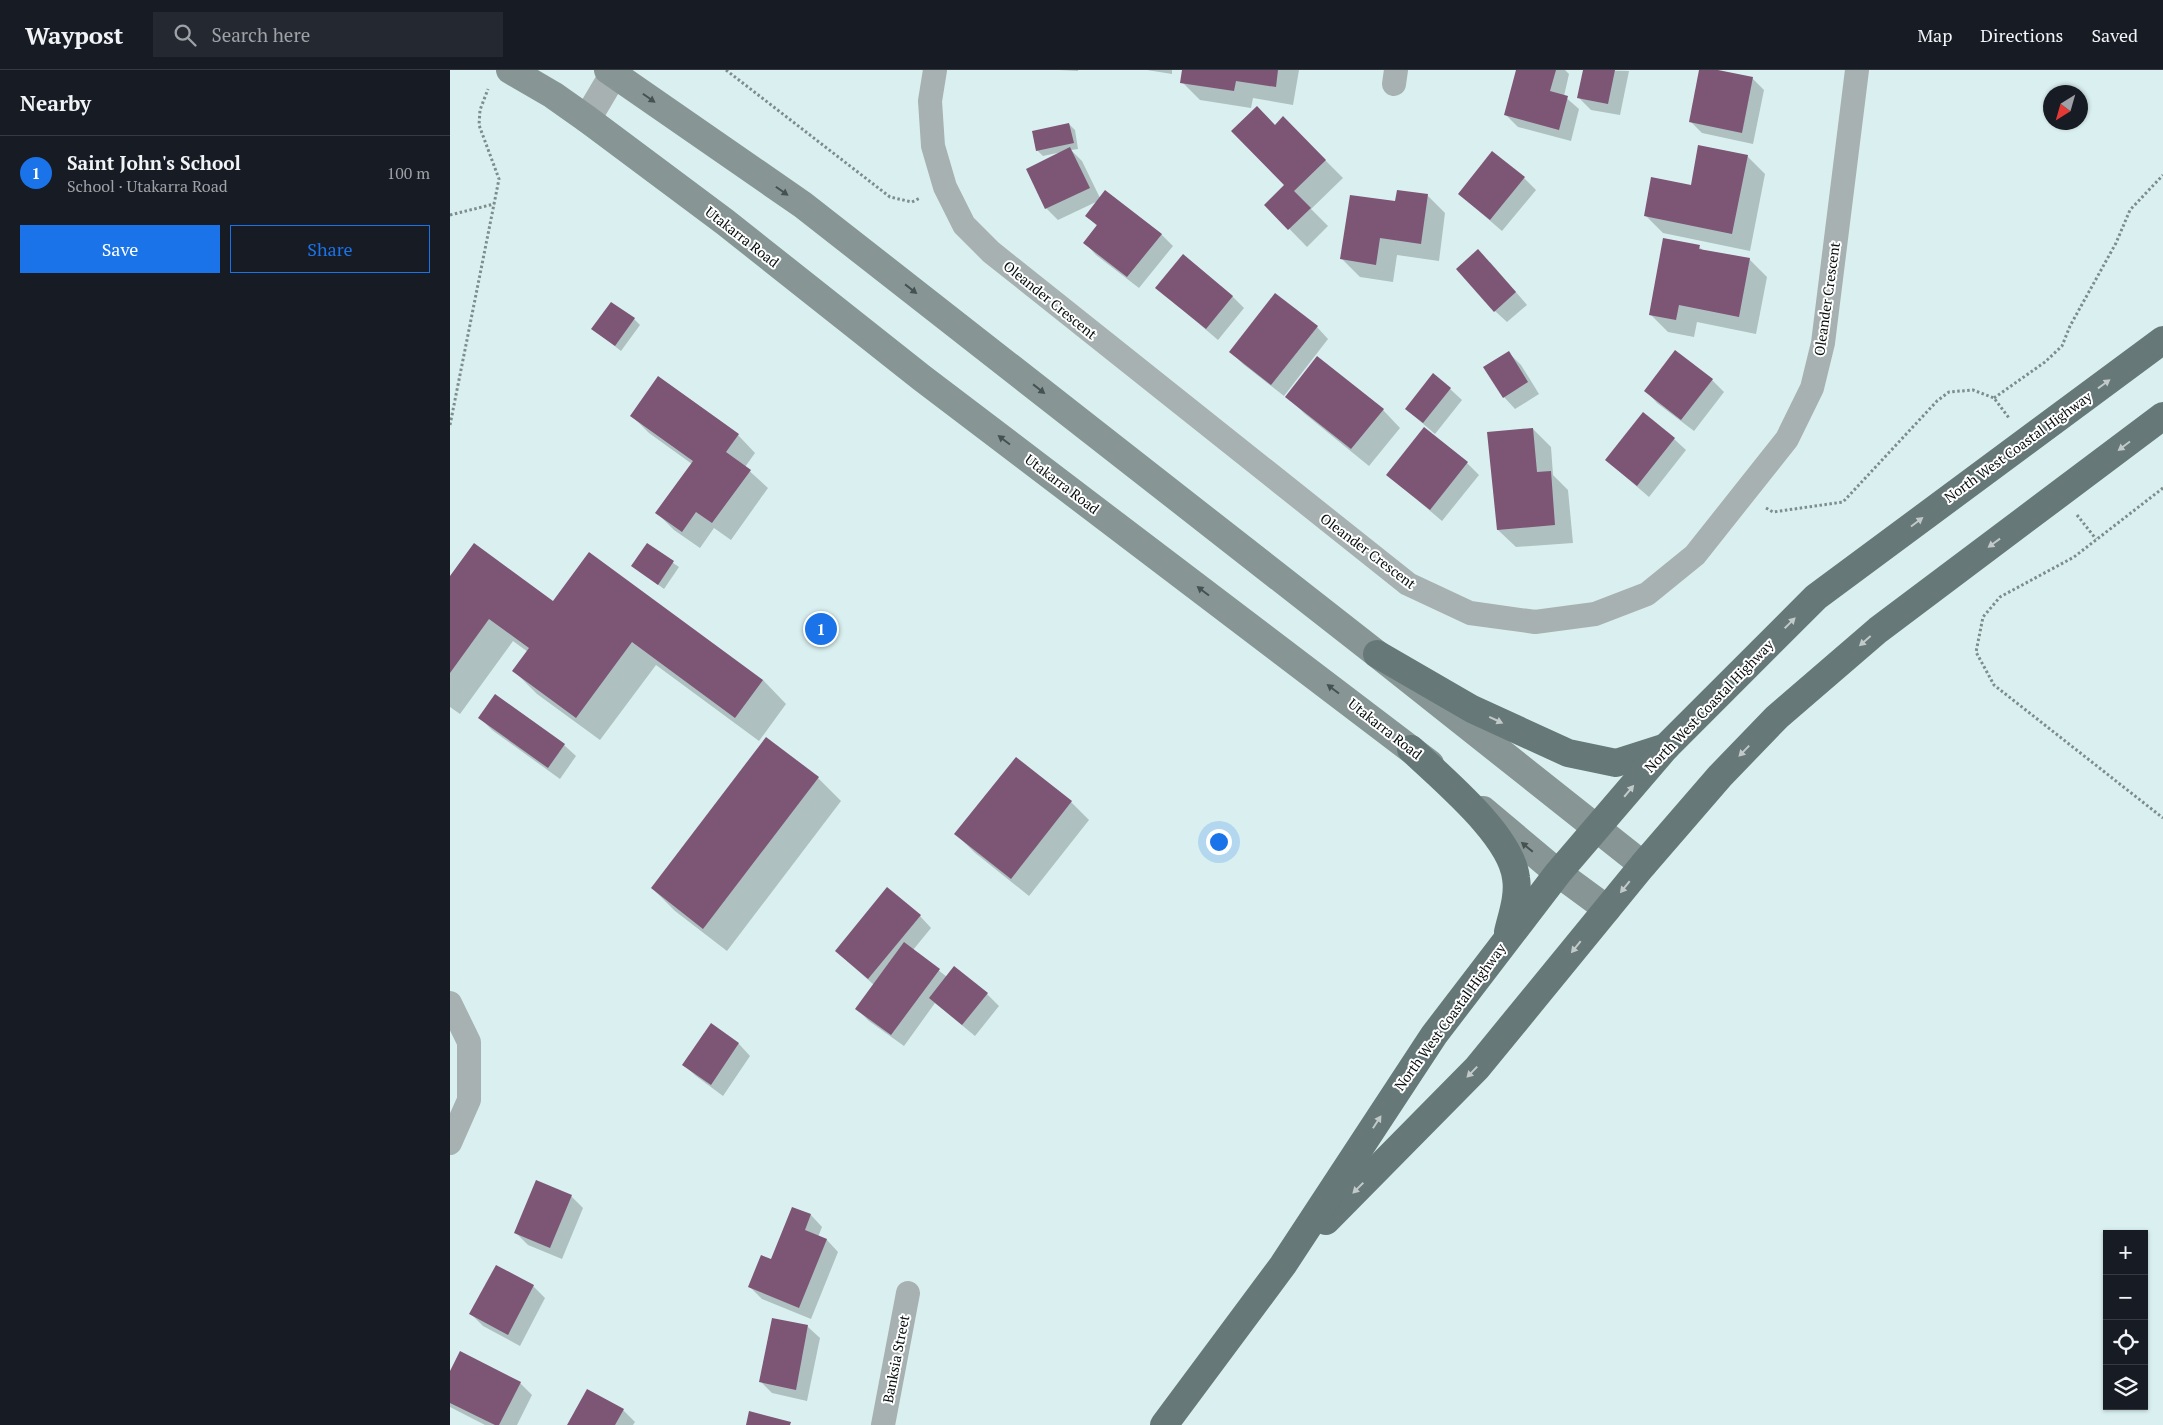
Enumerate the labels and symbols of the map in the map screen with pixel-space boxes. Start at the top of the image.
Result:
north arrow [2043,85,2088,130]
one-way arrow [642,93,655,103]
one-way arrow [775,186,789,196]
street label: Utakarra Road [702,202,783,271]
street label: Oleander Crescent [1809,240,1844,357]
street label: Oleander Crescent [1000,256,1102,344]
one-way arrow [904,284,917,295]
one-way arrow [2097,379,2111,389]
one-way arrow [1032,384,1045,395]
street label: North West Coastal Highway [1940,386,2096,507]
one-way arrow [998,435,1011,446]
one-way arrow [2118,440,2131,451]
street label: Utakarra Road [1021,449,1104,518]
street label: Oleander Crescent [1317,508,1421,593]
one-way arrow [1910,517,1924,527]
one-way arrow [1987,538,2001,548]
one-way arrow [1197,586,1210,597]
pin: 1 [805,610,837,648]
one-way arrow [1784,618,1796,630]
street label: North West Coastal Highway [1640,634,1778,776]
one-way arrow [1858,636,1871,647]
one-way arrow [1327,684,1340,695]
street label: Utakarra Road [1345,694,1426,763]
one-way arrow [1489,717,1503,725]
one-way arrow [1738,744,1750,756]
one-way arrow [1623,784,1634,797]
your location [1206,829,1232,855]
one-way arrow [1521,842,1533,853]
one-way arrow [1619,880,1630,893]
street label: North West Coastal Highway [1390,938,1510,1094]
one-way arrow [1570,940,1581,953]
one-way arrow [1466,1066,1478,1078]
one-way arrow [1372,1115,1382,1129]
one-way arrow [1353,1182,1365,1194]
street label: Banksia Street [878,1312,914,1405]

